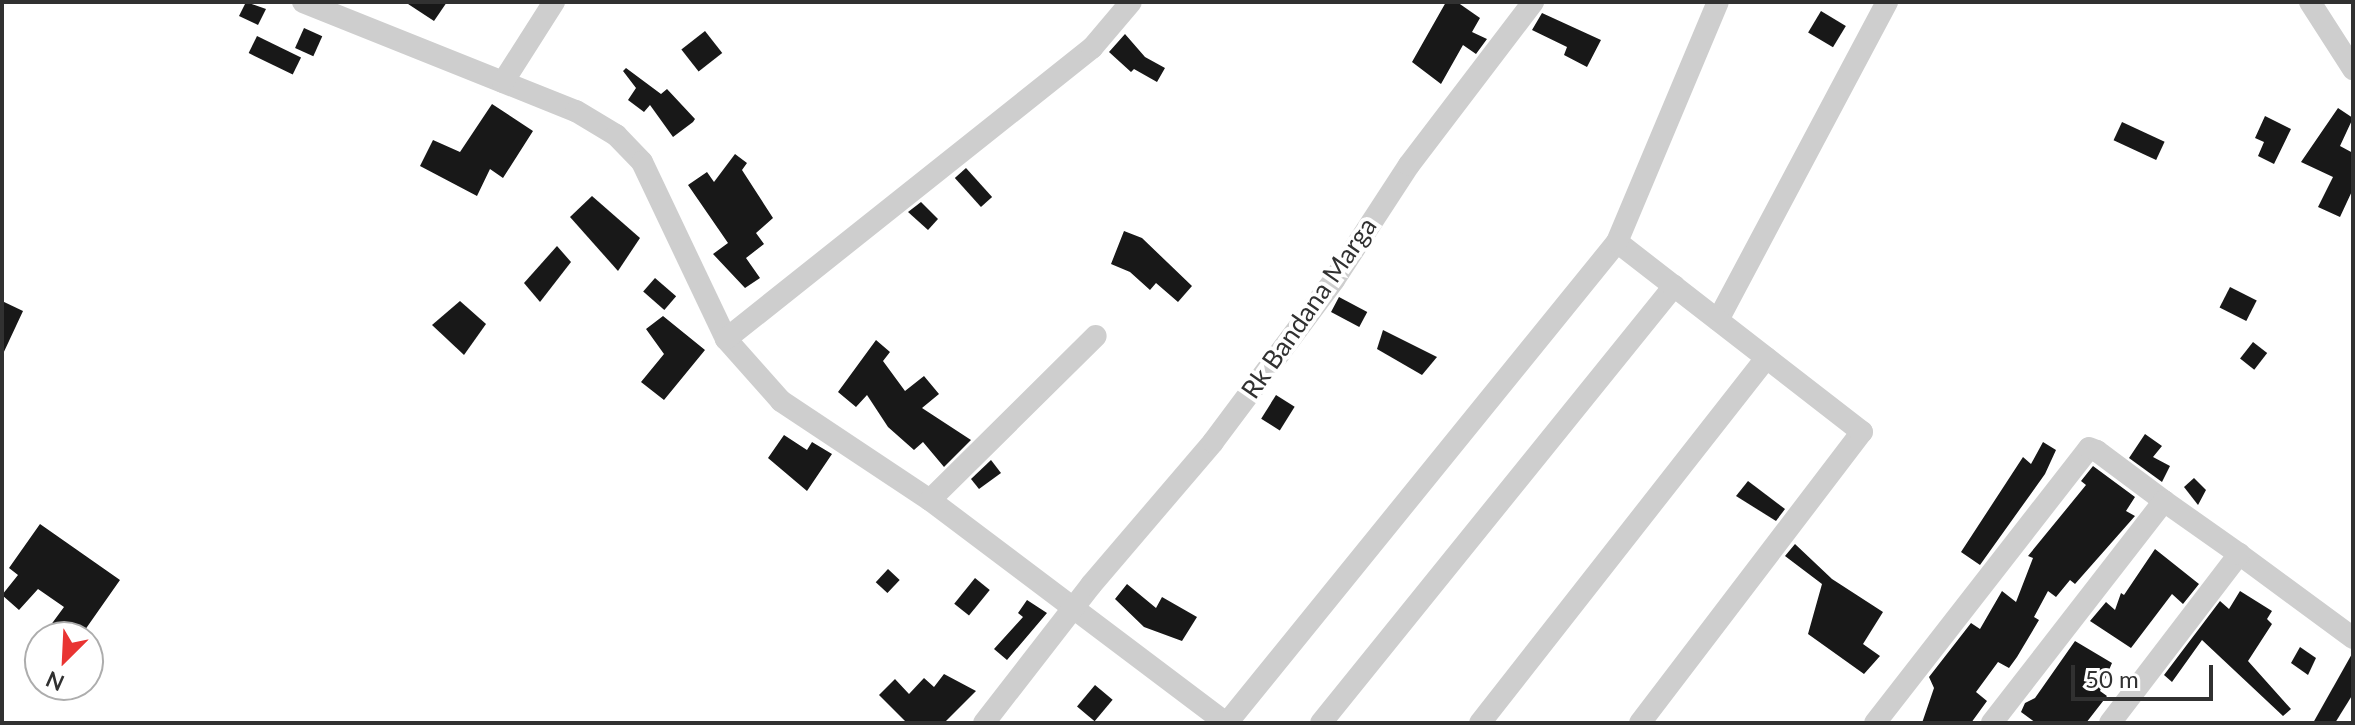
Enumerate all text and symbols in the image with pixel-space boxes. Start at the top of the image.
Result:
street label: Rk Bandana Marga [1235,211,1383,405]
north arrow [24,621,104,701]
scale bar [2075,649,2217,699]
text: 50 m [2085,664,2139,693]
text: N [42,666,68,697]

